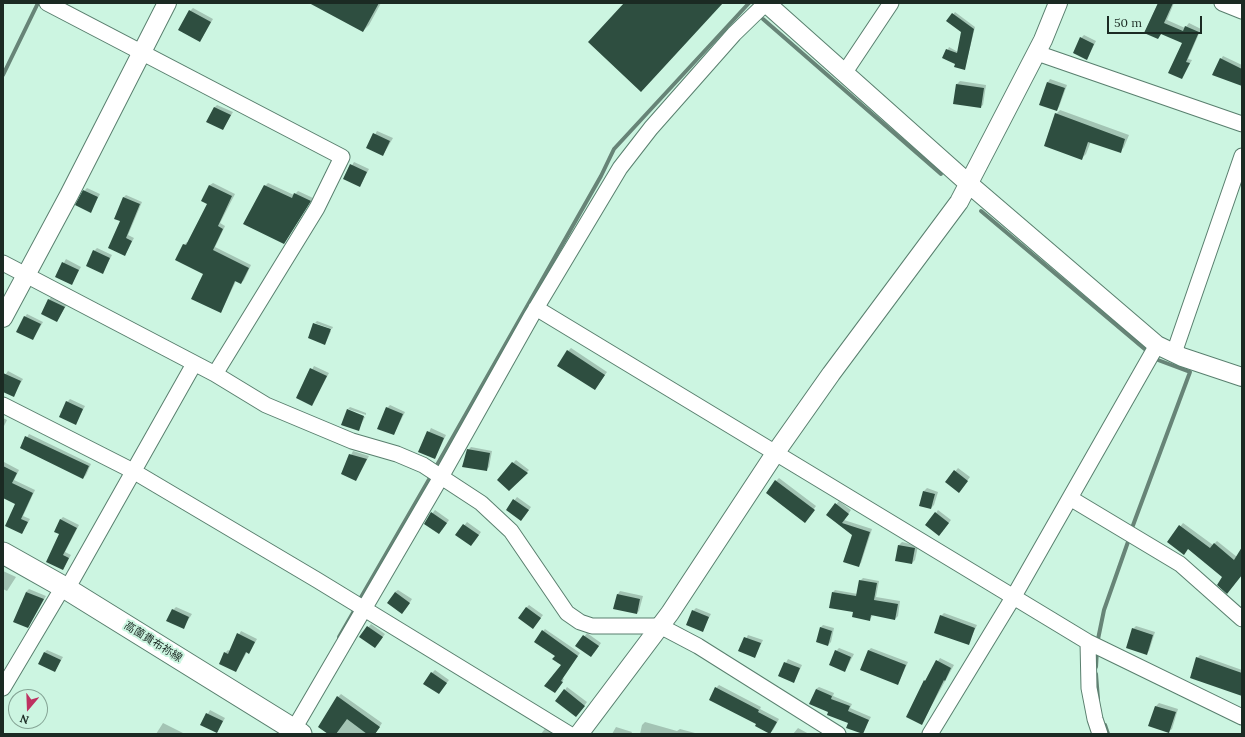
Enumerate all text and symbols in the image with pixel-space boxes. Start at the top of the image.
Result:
scale bar [1109,8,1204,34]
text: 50 m [1114,15,1142,30]
street label: 高薗貴布祢線 [122,619,184,665]
north arrow [8,689,48,729]
text: N [18,711,31,727]

